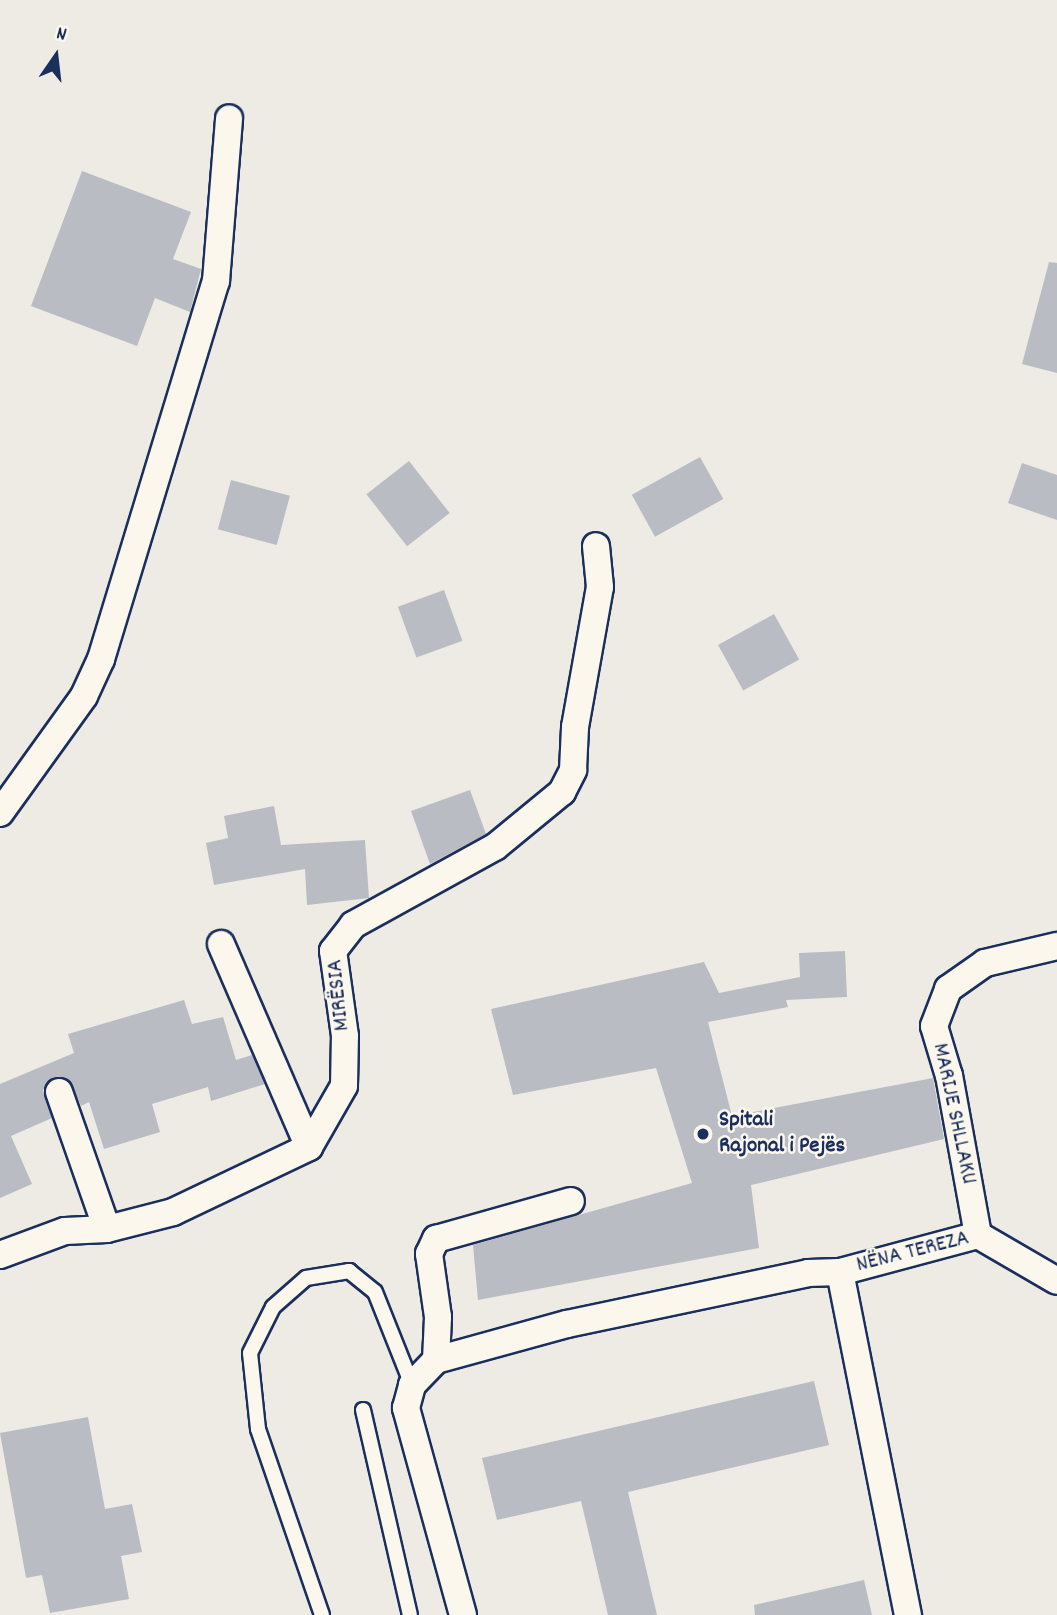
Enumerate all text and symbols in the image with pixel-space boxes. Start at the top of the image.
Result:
north arrow [21,21,91,91]
text: N [53,21,69,49]
street label: MIRËSIA [323,958,357,1032]
street label: MARIJE SHLLAKU [925,1041,981,1187]
place label: Spitali Rajonal i Pejës [719,1107,845,1161]
marker: Spitali Rajonal i Pejës [693,1124,713,1144]
street label: NËNA TEREZA [854,1226,972,1280]

